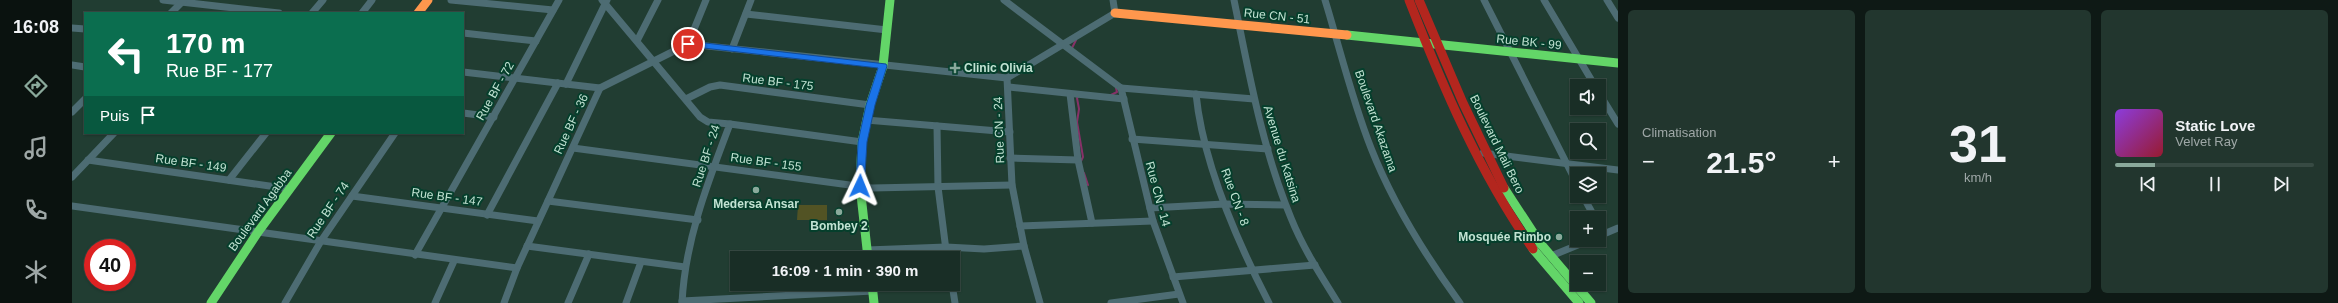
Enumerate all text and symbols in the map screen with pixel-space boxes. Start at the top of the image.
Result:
street label: Rue CN - 51 [1243,6,1311,26]
text: 16:08 [13,17,59,37]
pin [671,27,705,61]
icon: left [100,28,152,80]
text: 170 m [166,28,245,59]
street label: Rue BK - 99 [1496,32,1563,52]
icon: arrive [677,33,699,55]
street label: Rue BF - 72 [473,59,517,123]
text: Rue BF - 177 [166,61,273,81]
place label: Clinic Olivia [964,61,1033,75]
marker: Clinic Olivia [949,62,961,74]
street label: Boulevard Akazama [1352,68,1400,174]
street label: Rue BF - 175 [742,71,815,93]
icon: directions [22,72,50,100]
map controls [1570,79,1606,291]
button: sound [1570,79,1606,115]
street label: Rue BF - 36 [551,91,591,156]
street label: Boulevard Mali Bero [1467,92,1527,196]
street label: Rue CN - 24 [991,96,1007,164]
icon: arrive [137,104,159,126]
street label: Avenue du Katsina [1261,104,1303,204]
text: Puis [100,107,129,124]
text: 31 [1949,115,2007,173]
text: Static Love [2175,117,2255,134]
street label: Rue BF - 24 [689,123,723,189]
button: search [1570,123,1606,159]
text: Climatisation [1642,125,1716,140]
icon: music [22,134,50,162]
text: Velvet Ray [2175,134,2237,149]
text: 21.5° [1706,146,1777,179]
text: − [1642,149,1655,174]
text: + [1828,149,1841,174]
street label: Rue BF - 155 [730,150,803,174]
street label: Rue BF - 149 [155,151,228,175]
street label: Rue CN - 14 [1143,160,1173,228]
position arrow [839,165,881,207]
street label: Boulevard Agabba [226,166,295,254]
street label: Rue CN - 8 [1218,166,1252,228]
button: layers [1570,167,1606,203]
text: km/h [1964,170,1992,185]
icon: previous [2137,173,2159,195]
icon: pause [2204,173,2226,195]
icon: next [2270,173,2292,195]
street label: Rue BF - 74 [304,179,352,241]
street label: Rue BF - 147 [411,185,484,209]
marker: Medersa Ansar [751,185,761,195]
icon: phone [22,196,50,224]
place label: Medersa Ansar [713,197,799,211]
marker: Bombey 2 [834,207,844,217]
button: + [1570,211,1606,247]
place label: Bombey 2 [810,219,868,233]
place label: Mosquée Rimbo [1458,230,1551,244]
marker: Mosquée Rimbo [1554,232,1564,242]
speed limit sign: 40 [84,239,136,291]
button: − [1570,255,1606,291]
icon: climate [22,258,50,286]
text: 16:09 · 1 min · 390 m [772,262,918,279]

